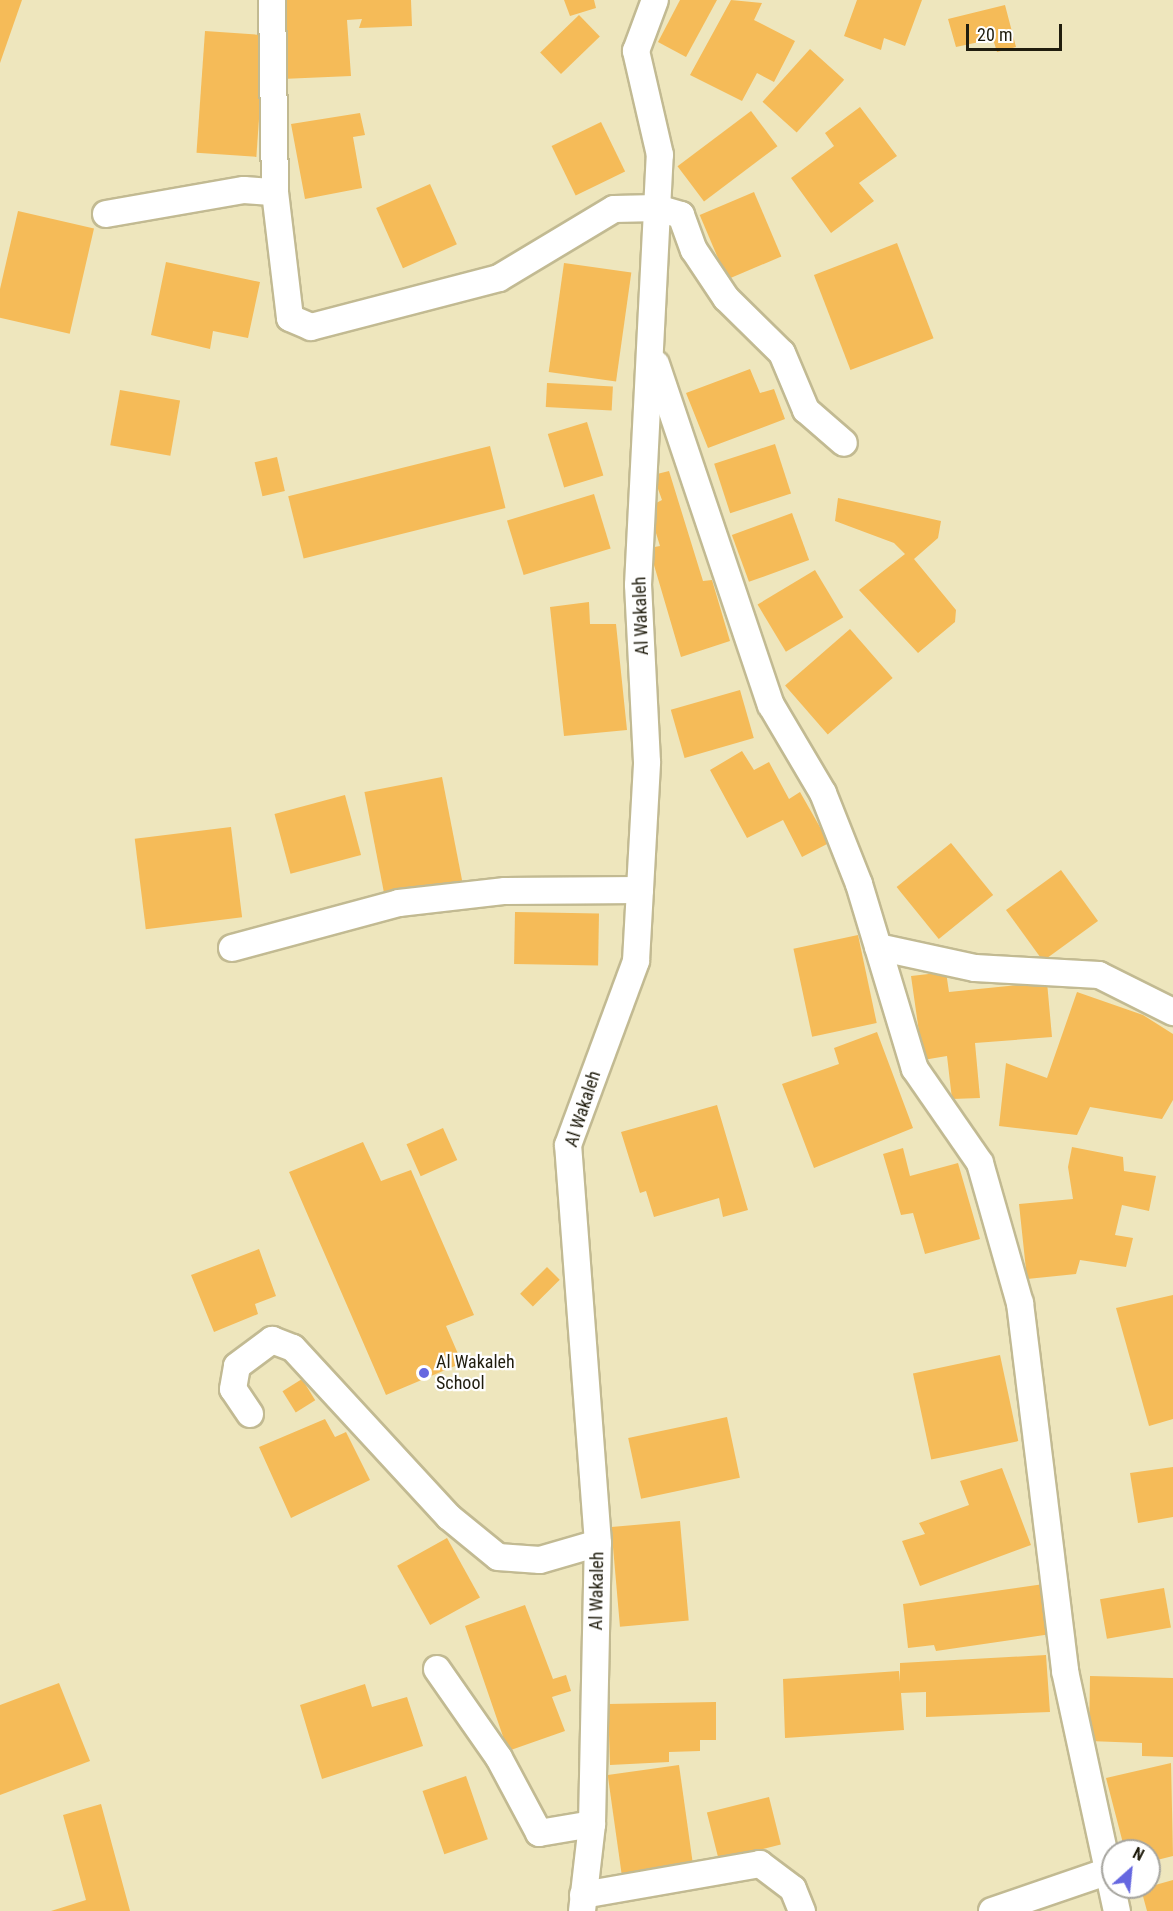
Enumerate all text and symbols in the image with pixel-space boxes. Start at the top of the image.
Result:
scale bar [969,12,1065,50]
text: 20 m [977,24,1012,45]
street label: Al Wakaleh [629,576,653,656]
street label: Al Wakaleh [561,1068,605,1150]
place label: Al Wakaleh School [436,1352,515,1394]
marker: Al Wakaleh School [417,1366,431,1380]
street label: Al Wakaleh [586,1551,608,1631]
north arrow [1101,1839,1161,1899]
text: N [1130,1844,1147,1865]

